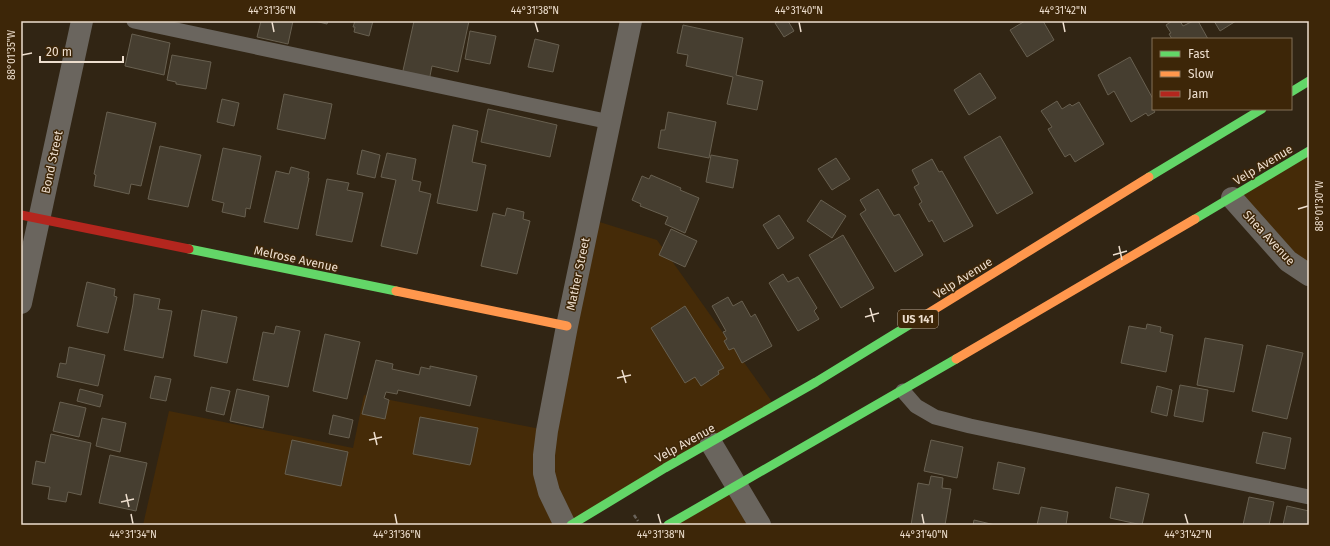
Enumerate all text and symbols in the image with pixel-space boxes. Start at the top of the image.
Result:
text: 44°31'36"N [248,5,296,17]
text: 44°31'38"N [511,5,559,17]
text: 44°31'40"N [775,5,823,17]
text: 44°31'42"N [1039,5,1087,17]
text: 88°01'35"W [6,29,18,80]
scale bar [40,38,123,64]
legend [1152,38,1292,110]
text: 20 m [46,45,72,59]
text: Fast [1188,47,1210,61]
text: Slow [1188,67,1214,81]
text: Jam [1188,87,1208,101]
street label: Bond Street [38,128,66,195]
street label: Velp Avenue [1231,142,1295,188]
text: 88°01'30"W [1314,180,1326,231]
street label: Shea Avenue [1240,208,1298,268]
street label: Mather Street [563,236,593,312]
street label: Melrose Avenue [253,243,339,275]
street label: Velp Avenue [931,254,995,302]
road number: US 141 [898,310,938,328]
street label: Velp Avenue [652,421,718,465]
text: 44°31'34"N [109,529,157,541]
text: 44°31'36"N [373,529,421,541]
text: 44°31'38"N [637,529,685,541]
text: 44°31'40"N [900,529,948,541]
text: 44°31'42"N [1164,529,1212,541]

